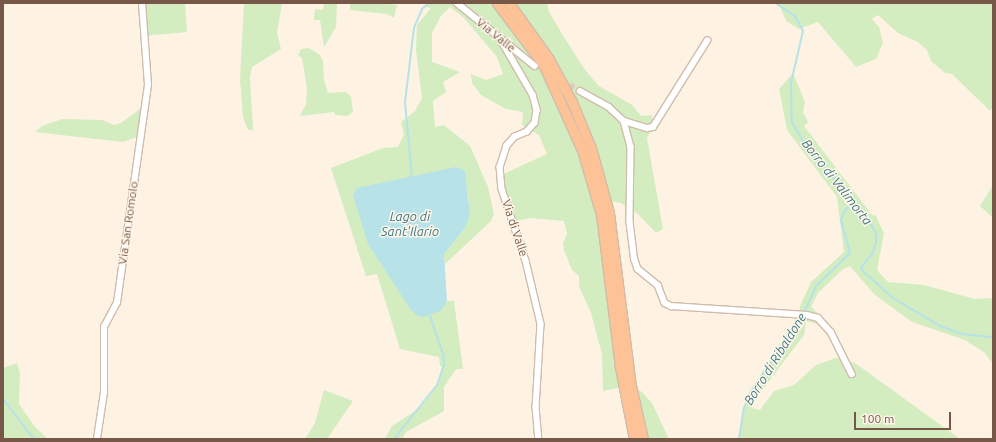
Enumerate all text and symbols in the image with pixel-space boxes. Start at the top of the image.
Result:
street label: Via Valle [473,15,519,55]
water label: Borro di Valimorta [799,136,875,228]
street label: Via San Romolo [115,180,141,266]
street label: Via di Valle [499,198,531,258]
water label: Lago di Sant'Ilario [381,209,439,240]
water label: Borro di Ribaldone [740,310,810,408]
scale bar [856,404,953,430]
text: 100 m [861,412,894,425]

